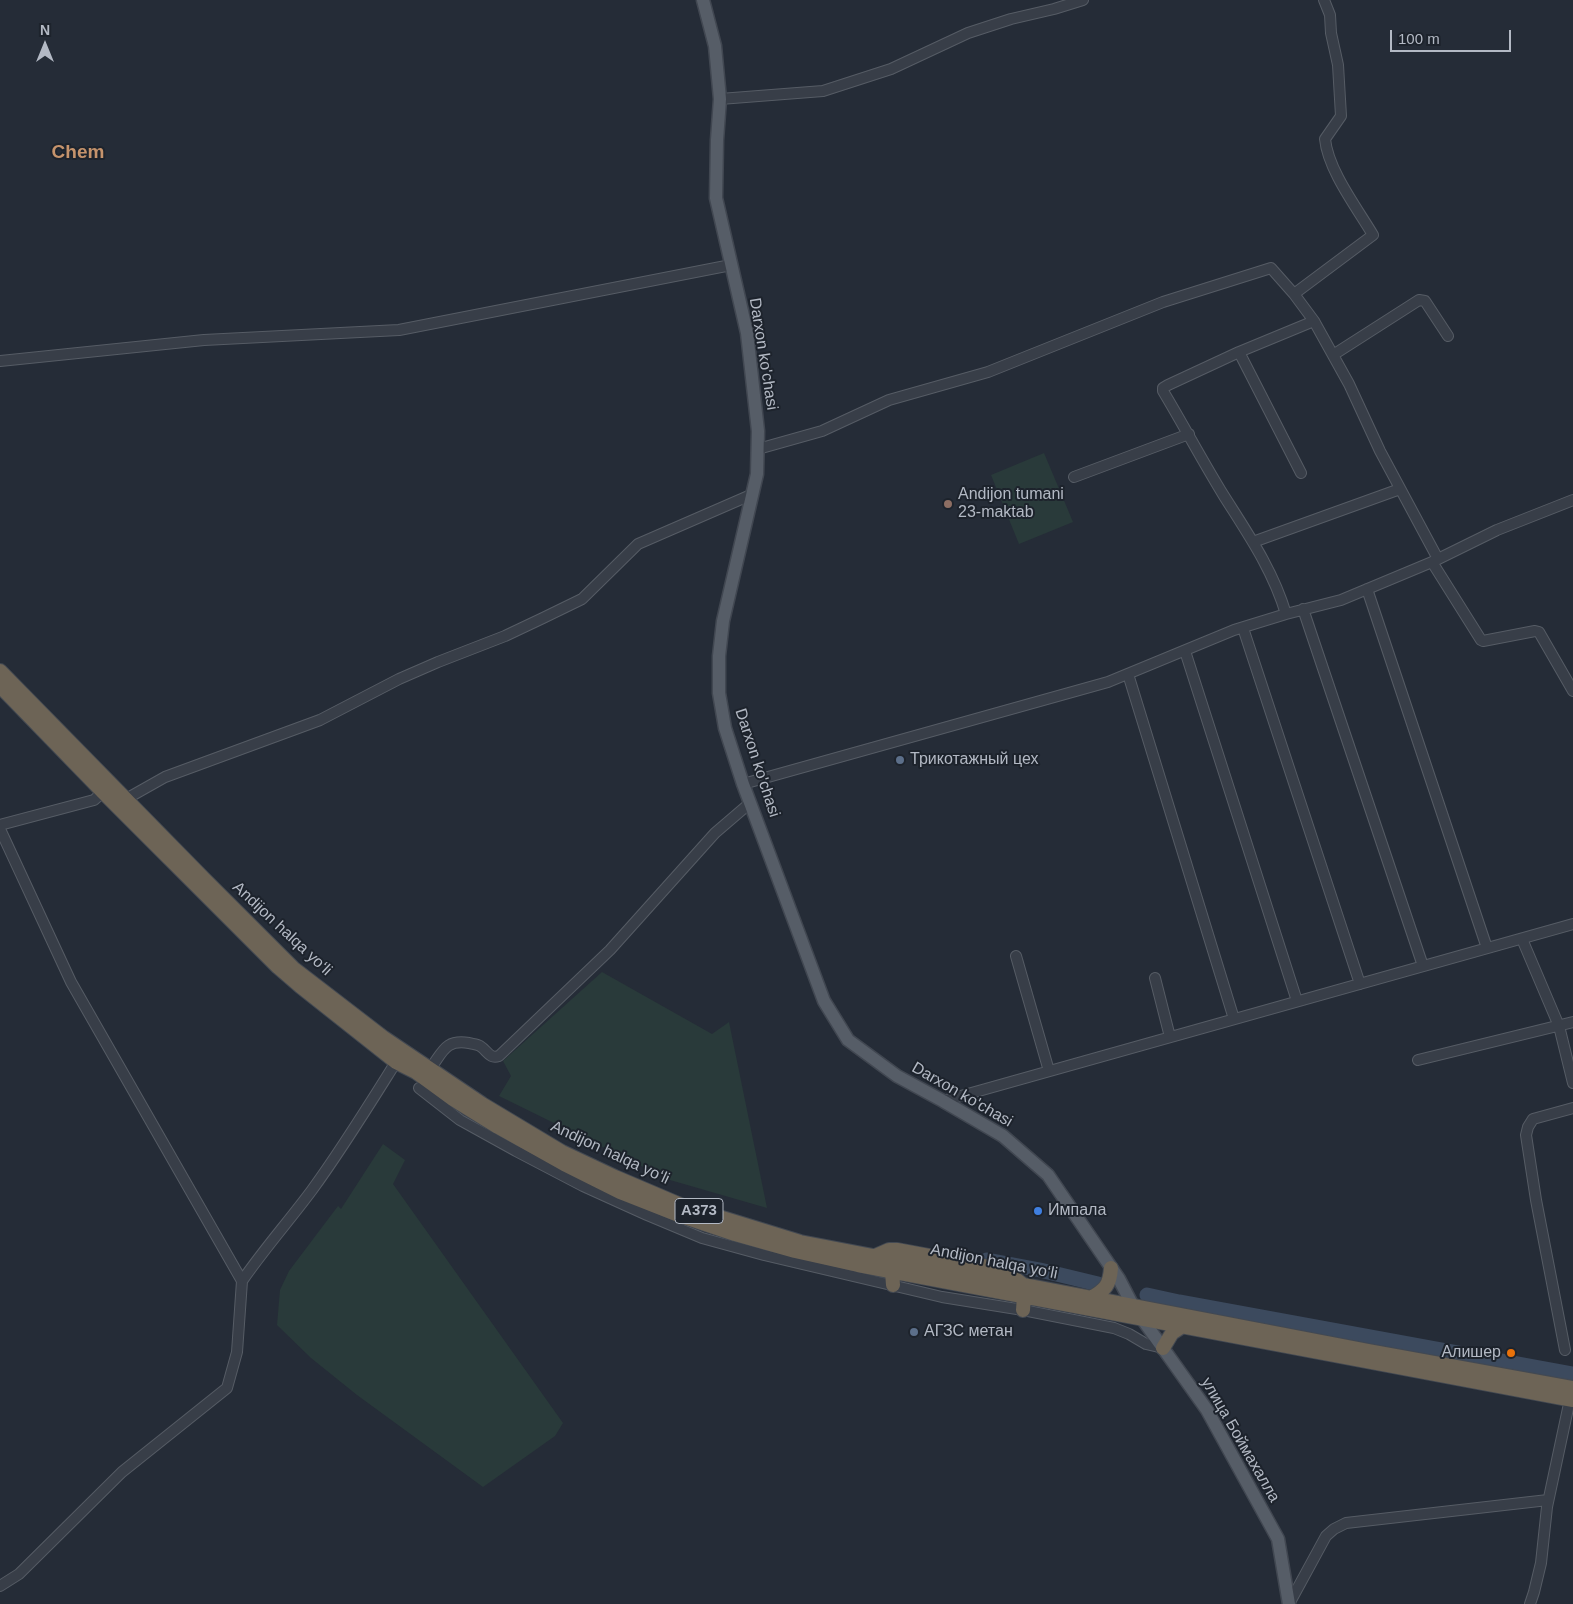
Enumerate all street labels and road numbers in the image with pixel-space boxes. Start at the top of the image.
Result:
street label: Darxon ko'chasi [745,297,781,411]
street label: Darxon ko'chasi [730,706,784,820]
street label: Andijon halqa yo‘li [228,878,336,980]
street label: Darxon ko'chasi [908,1058,1016,1132]
street label: Andijon halqa yo‘li [547,1117,673,1189]
road number: A373 [675,1198,723,1224]
street label: Andijon halqa yo‘li [929,1240,1059,1284]
street label: улица Боймахалла [1196,1374,1284,1506]

